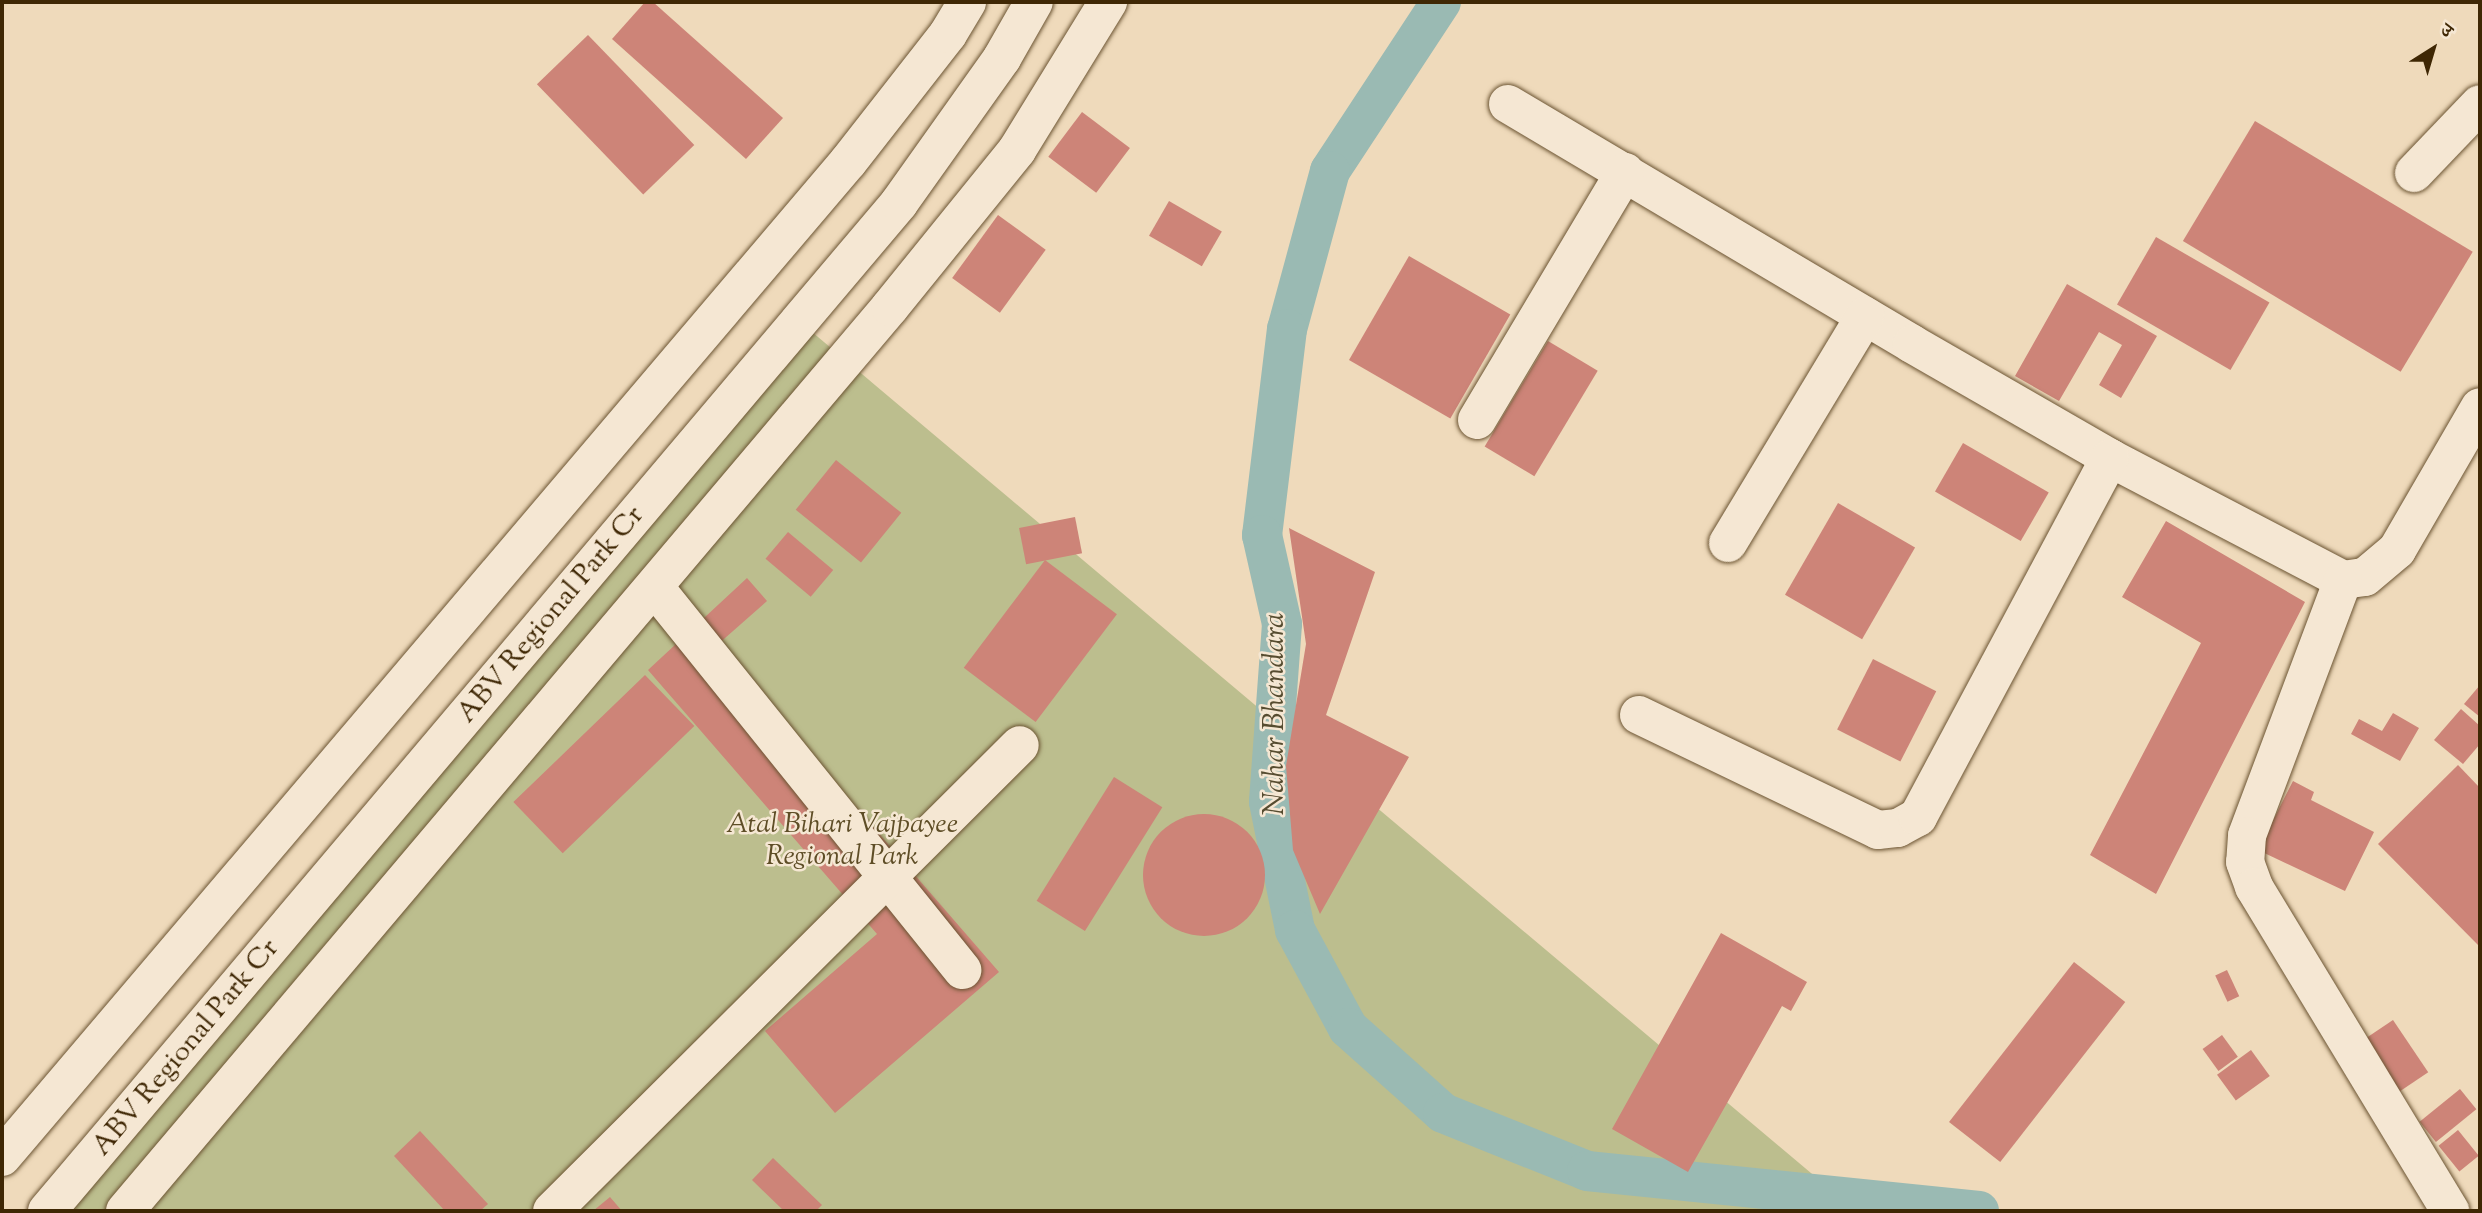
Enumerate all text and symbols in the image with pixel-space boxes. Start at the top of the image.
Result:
north arrow [2398,14,2468,84]
text: उ [2434,18,2458,46]
street label: ABV Regional Park Cr [450,500,652,730]
water label: Nahar Bhandara [1258,613,1294,815]
park label: Atal Bihari Vajpayee Regional Park [726,808,958,874]
street label: ABV Regional Park Cr [85,933,287,1163]

